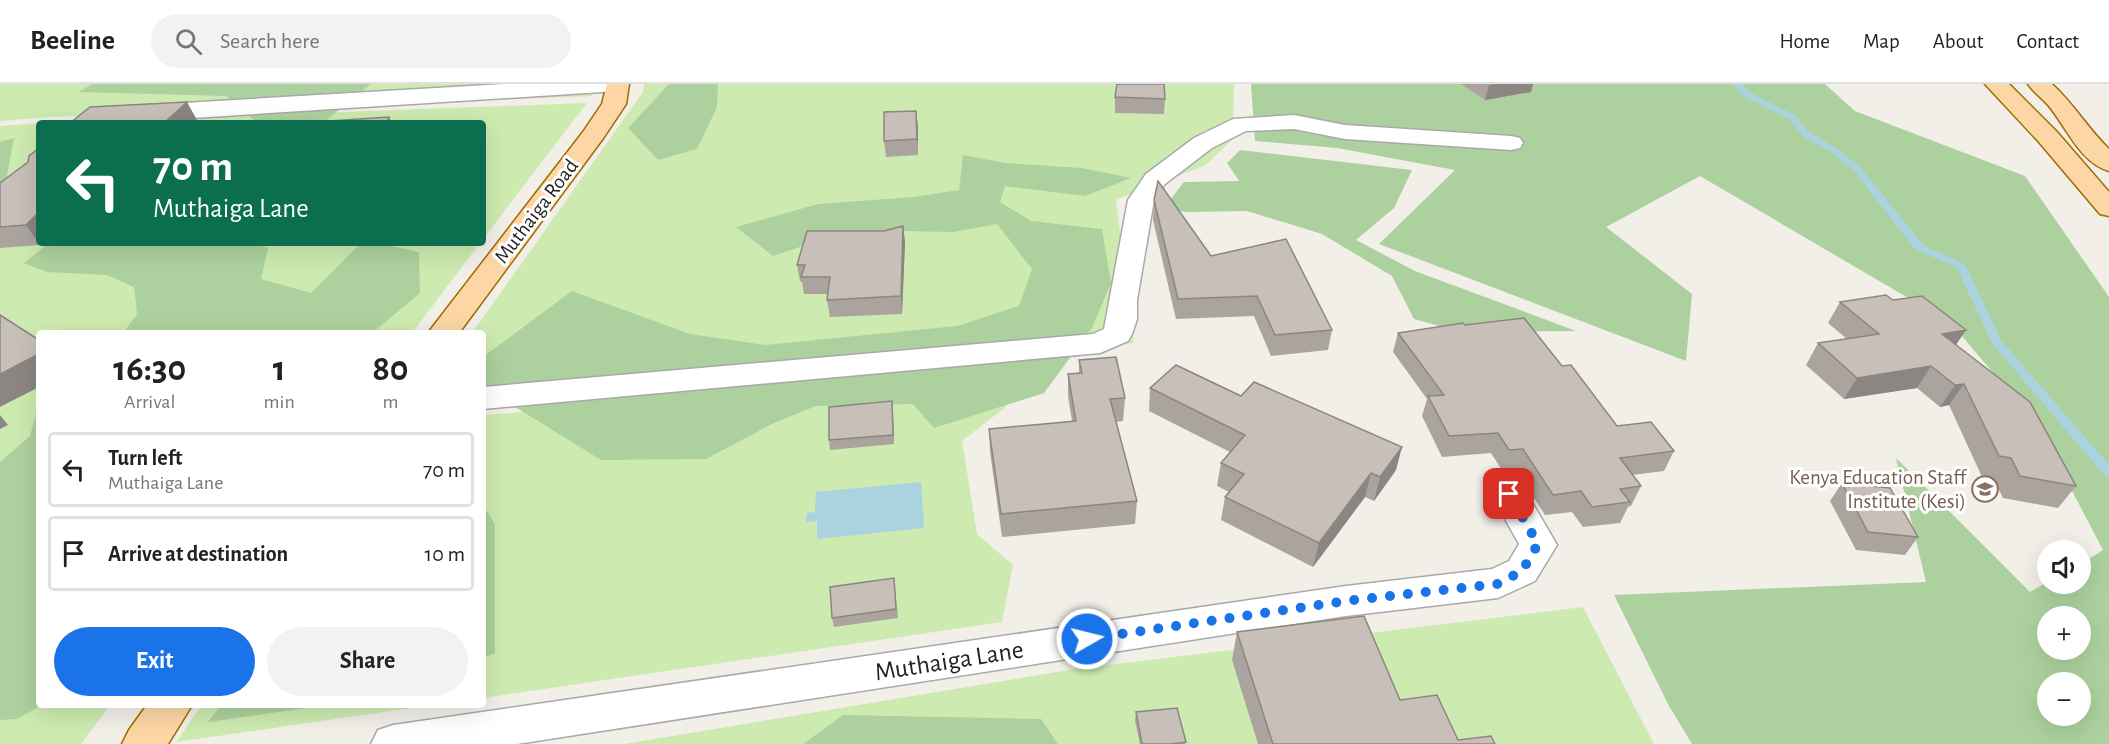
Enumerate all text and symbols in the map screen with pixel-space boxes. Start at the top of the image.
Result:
search box [151,14,571,68]
icon: search [172,25,205,58]
text: Beeline [30,27,115,55]
text: Search here [220,30,320,52]
text: Home [1779,31,1830,52]
text: Map [1863,31,1900,52]
text: About [1933,31,1983,52]
text: Contact [2016,31,2079,52]
icon: left [54,144,132,222]
text: 70 m [153,146,233,188]
street label: Muthaiga Road [491,155,582,267]
text: Muthaiga Lane [153,195,309,222]
text: 16:30 [113,351,186,387]
text: 1 [273,351,286,387]
text: 80 [372,351,409,387]
text: Arrival [124,392,176,412]
text: min [264,392,295,412]
text: m [382,392,398,412]
text: Turn left [108,447,182,469]
icon: left [57,453,90,486]
text: 70 m [423,459,465,481]
place label: Kenya Education Staff Institute (Kesi) [1789,467,1968,512]
pin [1483,468,1534,519]
text: Muthaiga Lane [108,473,223,493]
school or university icon: Kenya Education Staff Institute (Kesi) [1970,474,2000,504]
icon: arrive [1492,477,1525,510]
icon: arrive [57,537,90,570]
map controls [2037,540,2091,726]
button: sound [2037,540,2091,594]
text: Arrive at destination [108,543,288,565]
text: 10 m [425,543,465,565]
button: + [2037,606,2091,660]
position arrow [1055,607,1119,671]
button: Exit [54,627,255,696]
button: Share [267,627,468,696]
street label: Muthaiga Lane [873,636,1025,686]
button: − [2037,672,2091,726]

